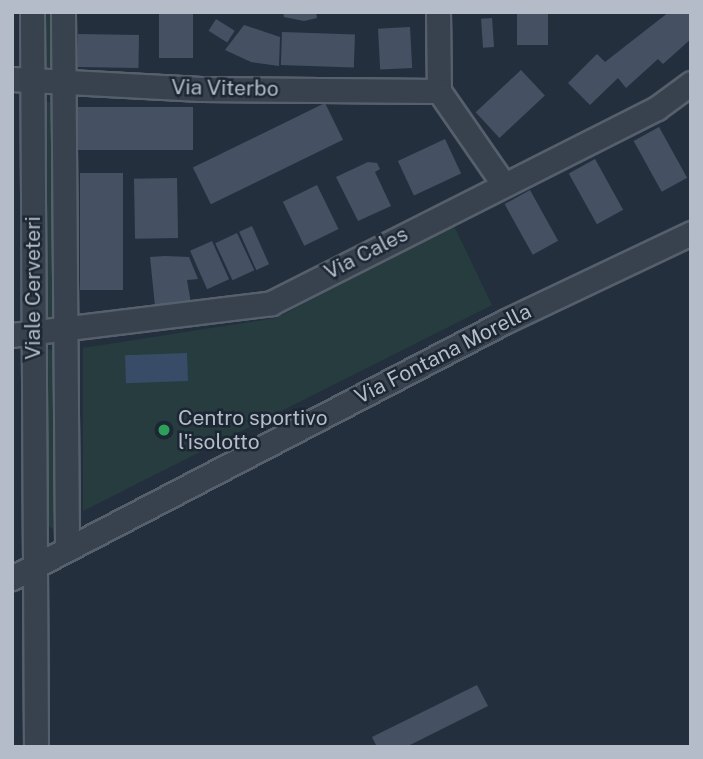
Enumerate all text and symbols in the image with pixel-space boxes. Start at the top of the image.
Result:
street label: Via Viterbo [171,74,279,102]
street label: Viale Cerveteri [20,216,46,360]
street label: Via Cales [320,221,412,285]
street label: Via Fontana Morella [351,299,535,409]
place label: Centro sportivo l'isolotto [178,405,328,455]
marker: Centro sportivo l'isolotto [156,422,172,438]

